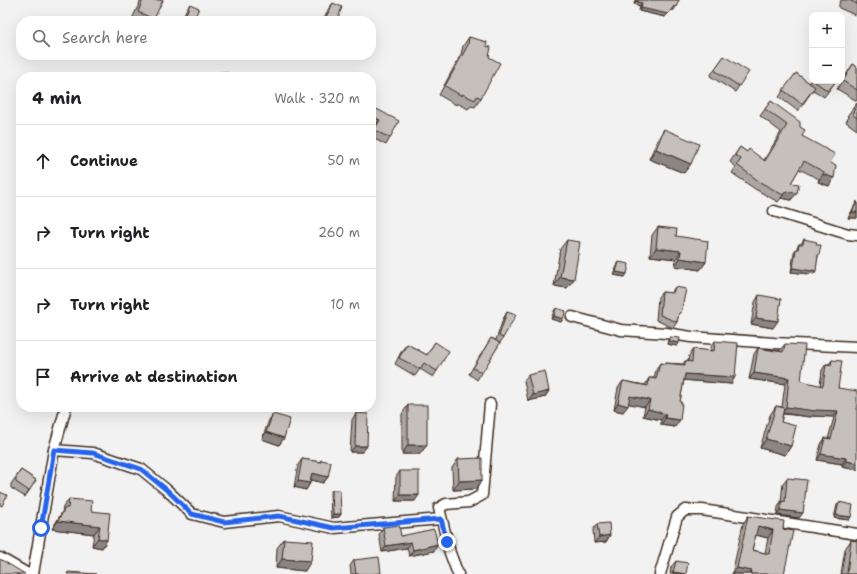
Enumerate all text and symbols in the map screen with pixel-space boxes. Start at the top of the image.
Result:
map controls [809,12,845,84]
button: + [809,12,845,48]
search box [16,16,376,60]
icon: search [30,27,52,49]
text: Search here [62,28,148,48]
button: − [809,48,845,84]
text: 4 min [32,87,82,109]
text: Walk · 320 m [274,90,360,107]
icon: ahead [32,150,54,172]
text: Continue [70,151,138,171]
text: 50 m [327,152,360,169]
icon: right [32,222,54,244]
text: Turn right [70,223,150,243]
text: 260 m [318,224,360,241]
icon: right [32,294,54,316]
text: Turn right [70,295,150,315]
text: 10 m [330,296,360,313]
icon: arrive [32,366,54,388]
text: Arrive at destination [70,367,238,387]
route start [32,519,50,537]
route end [438,533,456,551]

